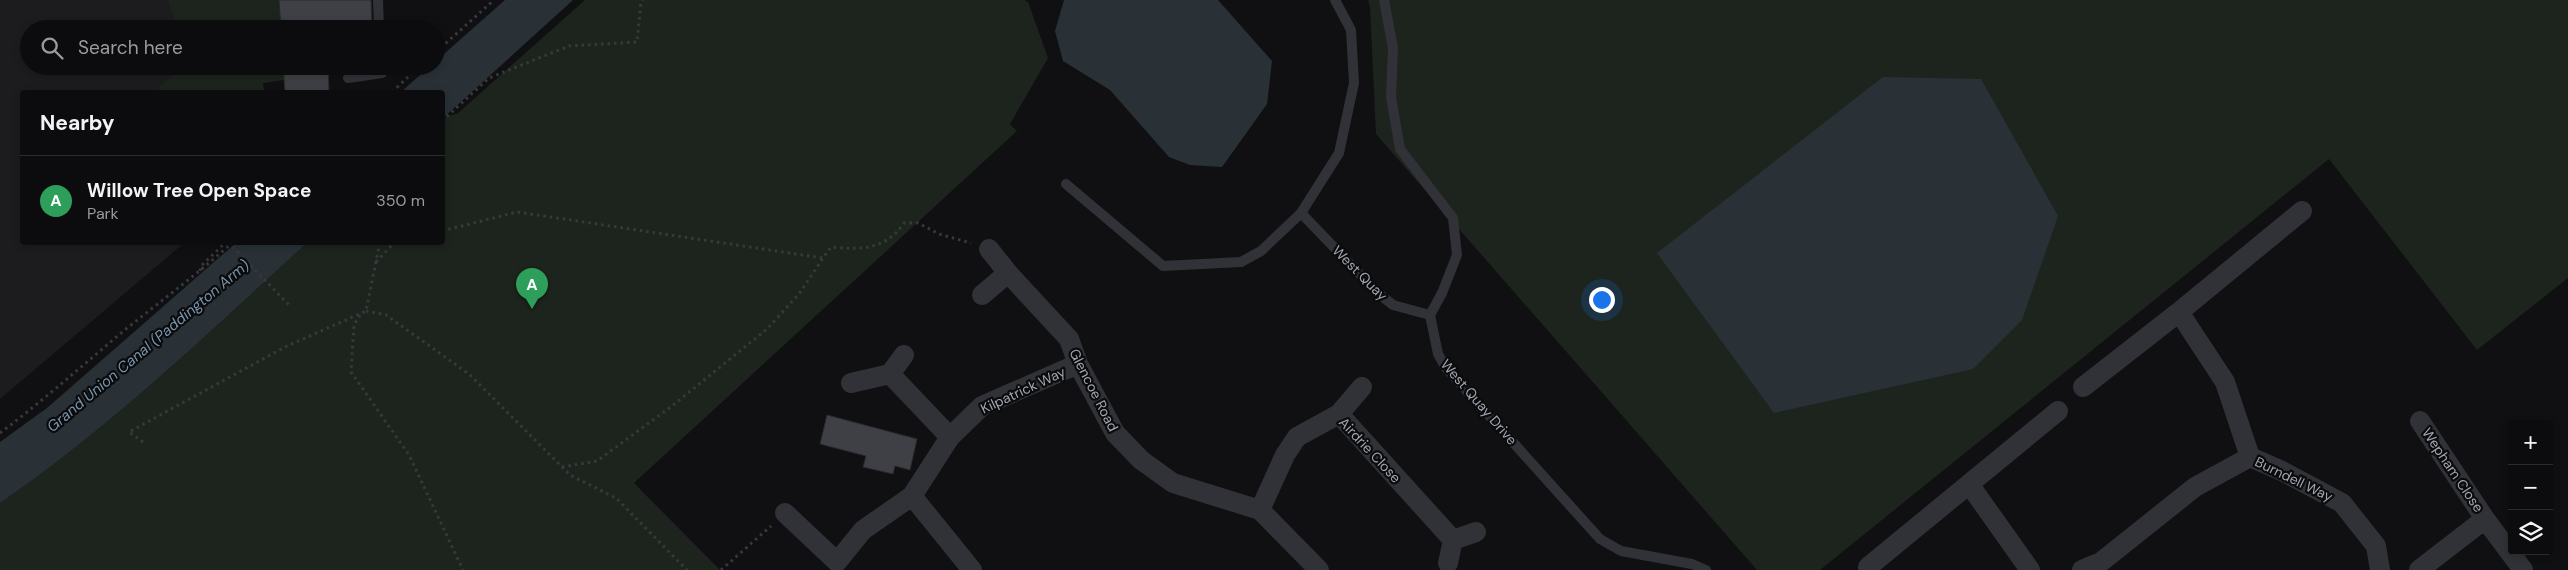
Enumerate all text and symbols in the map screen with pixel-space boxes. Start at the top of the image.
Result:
search box [20,20,445,75]
icon: search [38,34,66,62]
text: Search here [78,35,183,60]
text: Nearby [40,109,114,137]
text: Willow Tree Open Space [87,178,311,203]
text: A [50,190,62,211]
text: 350 m [376,190,425,211]
text: Park [87,203,119,224]
street label: West Quay [1329,242,1392,305]
water label: Grand Union Canal (Paddington Arm) [43,255,254,437]
pin: A [516,268,548,309]
your location [1589,287,1615,313]
street label: Glencoe Road [1065,346,1123,434]
street label: West Quay Drive [1437,355,1521,449]
street label: Kilpatrick Way [978,362,1069,418]
street label: Airdrie Close [1335,414,1405,487]
map controls [2508,420,2553,555]
button: + [2508,420,2553,465]
street label: Wepham Close [2418,424,2488,516]
street label: Burndell Way [2252,452,2336,506]
button: − [2508,465,2553,510]
button: layers [2508,510,2553,555]

